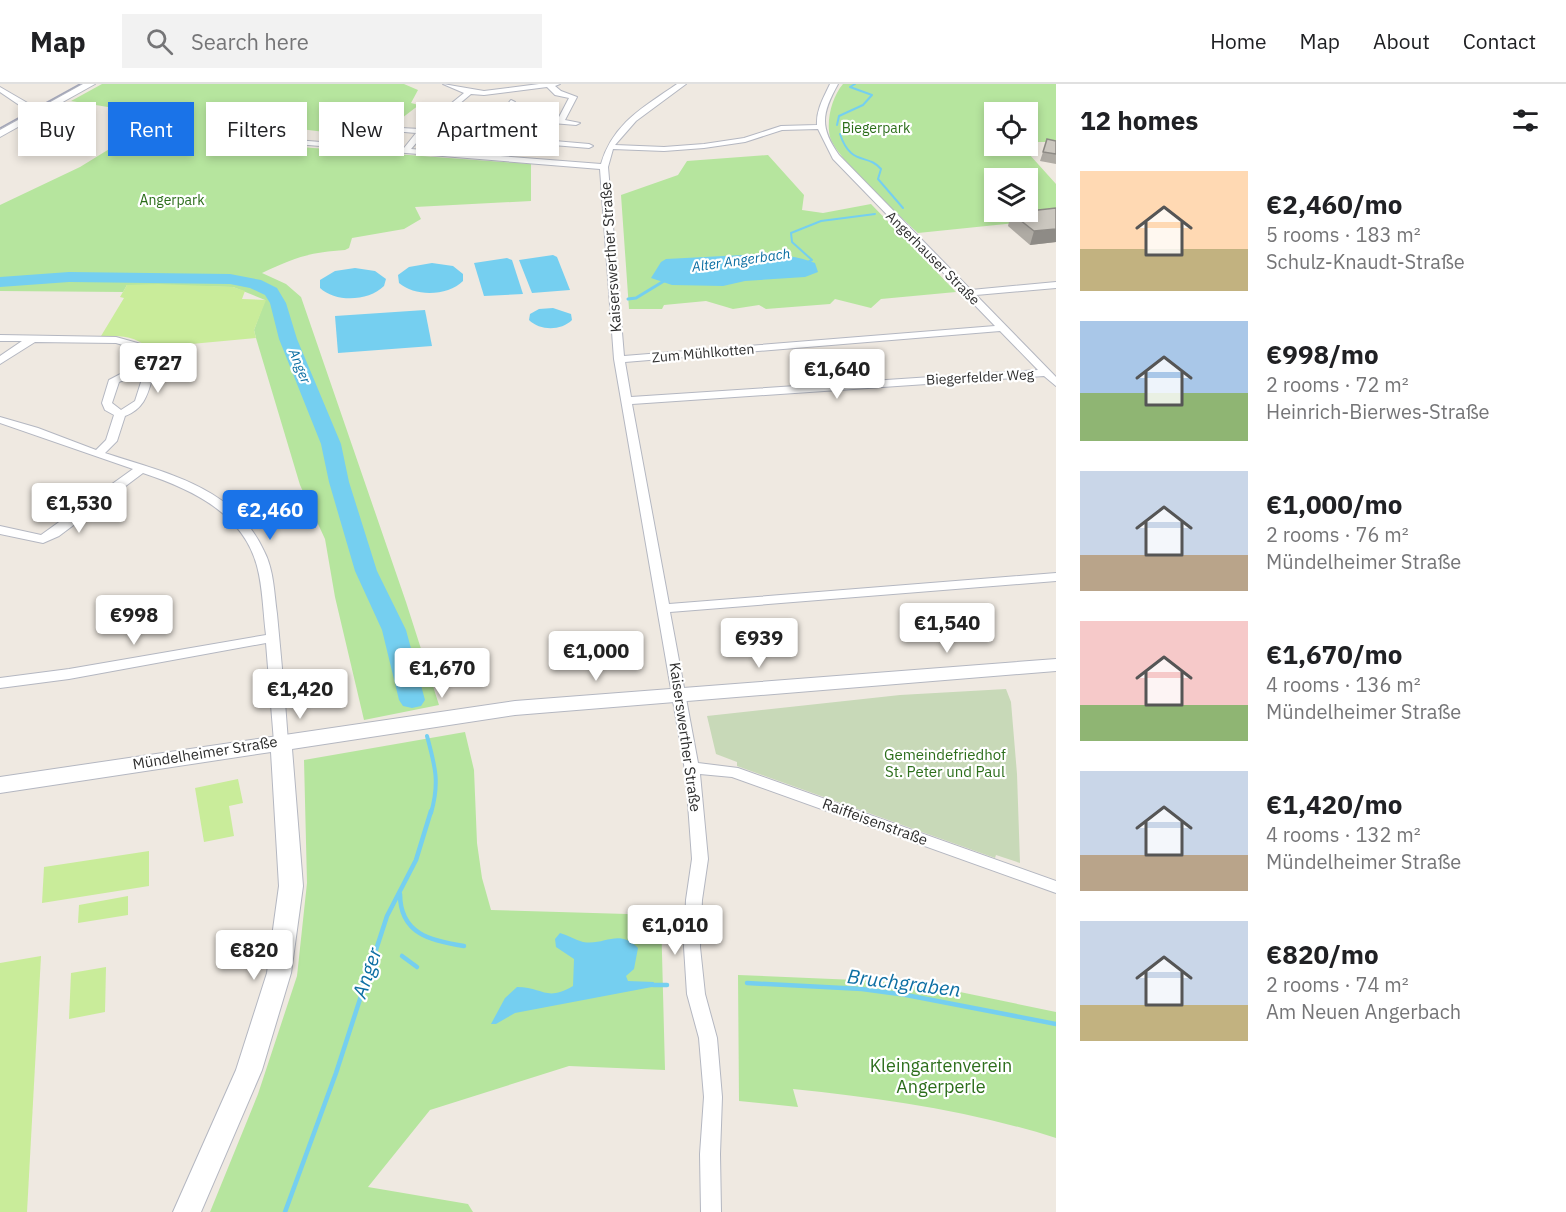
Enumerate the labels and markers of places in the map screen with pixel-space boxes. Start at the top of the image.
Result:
pin: €727 [122,343,194,394]
pin: €1,640 [788,349,886,400]
pin: €1,530 [30,483,128,534]
pin: €2,460 [221,490,319,541]
pin: €998 [98,595,170,646]
pin: €1,540 [898,603,996,654]
pin: €939 [723,618,795,669]
pin: €1,000 [547,631,645,682]
pin: €1,670 [393,648,491,699]
pin: €1,420 [251,669,349,720]
pin: €1,010 [626,905,724,956]
pin: €820 [218,930,290,981]

